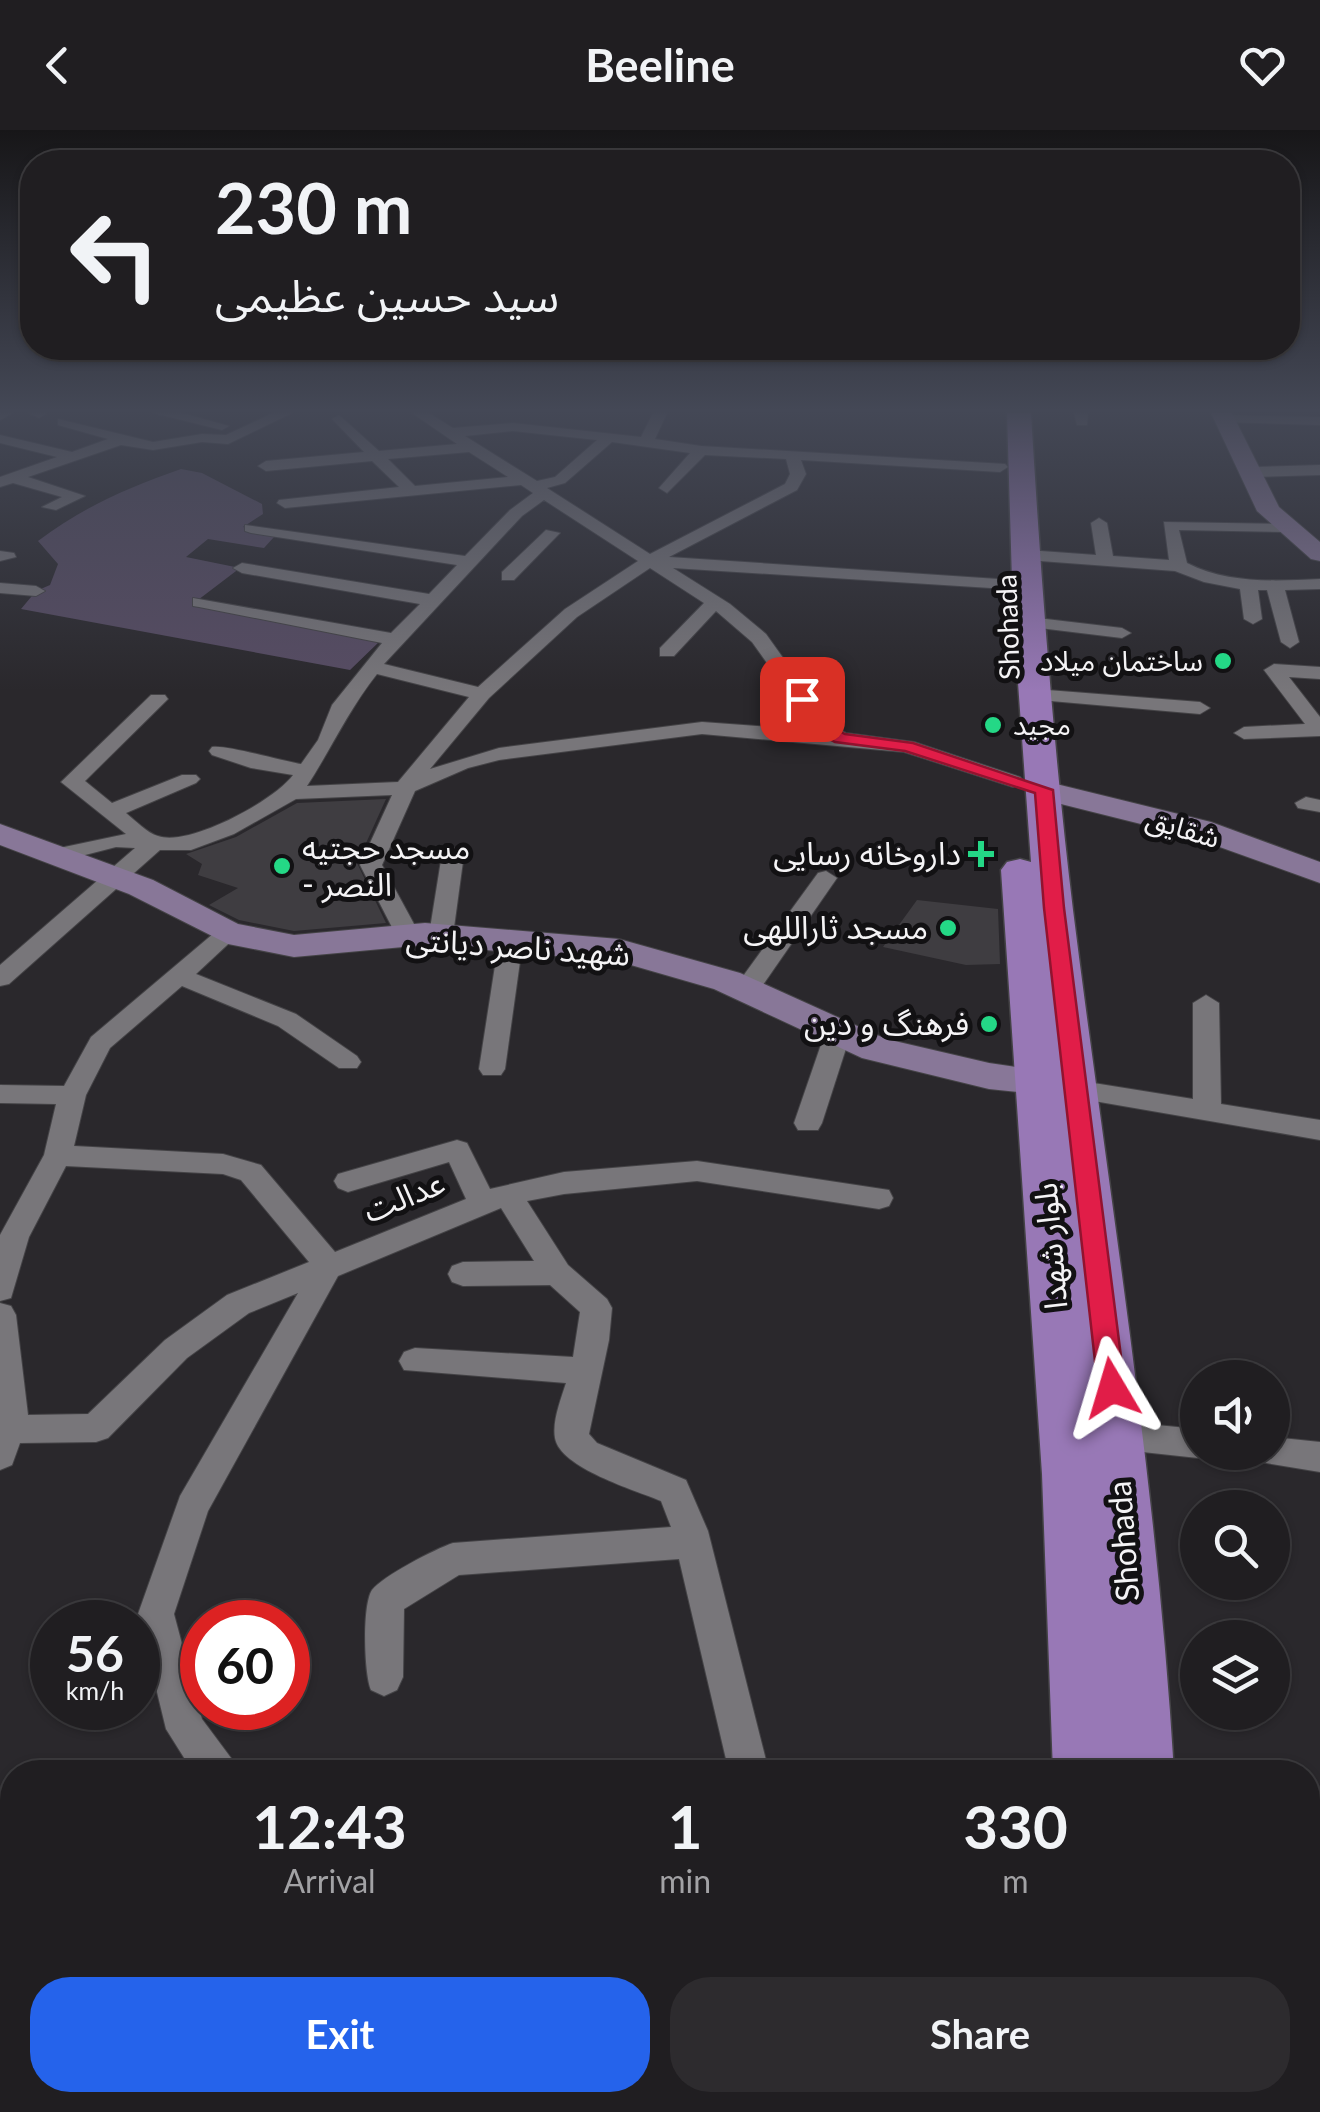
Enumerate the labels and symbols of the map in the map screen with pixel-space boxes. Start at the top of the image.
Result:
street label: Shohada [988,574,1026,680]
place label: ساختمان میلاد [1040,643,1203,677]
marker: ساختمان میلاد [1212,650,1234,672]
pin [760,657,845,742]
place label: مجید [1013,707,1071,741]
marker: مجید [982,714,1004,736]
street label: شقایق [1142,800,1224,856]
place label: مسجد حجتیه - النصر [302,827,470,904]
place label: داروخانه رسایی [773,833,961,873]
marker: داروخانه رسایی [970,843,992,865]
marker: مسجد حجتیه - النصر [271,855,293,877]
place label: مسجد ثاراللهی [743,907,928,947]
marker: مسجد ثاراللهی [937,917,959,939]
street label: شهید ناصر دیانتی [405,918,631,974]
place label: فرهنگ و دین [804,1003,969,1043]
marker: فرهنگ و دین [978,1013,1000,1035]
street label: عدالت [357,1162,450,1229]
street label: بلوار شهدا [1025,1181,1075,1311]
position arrow [1060,1336,1164,1440]
street label: Shohada [1099,1480,1146,1603]
speed limit sign: 60 [180,1600,310,1730]

